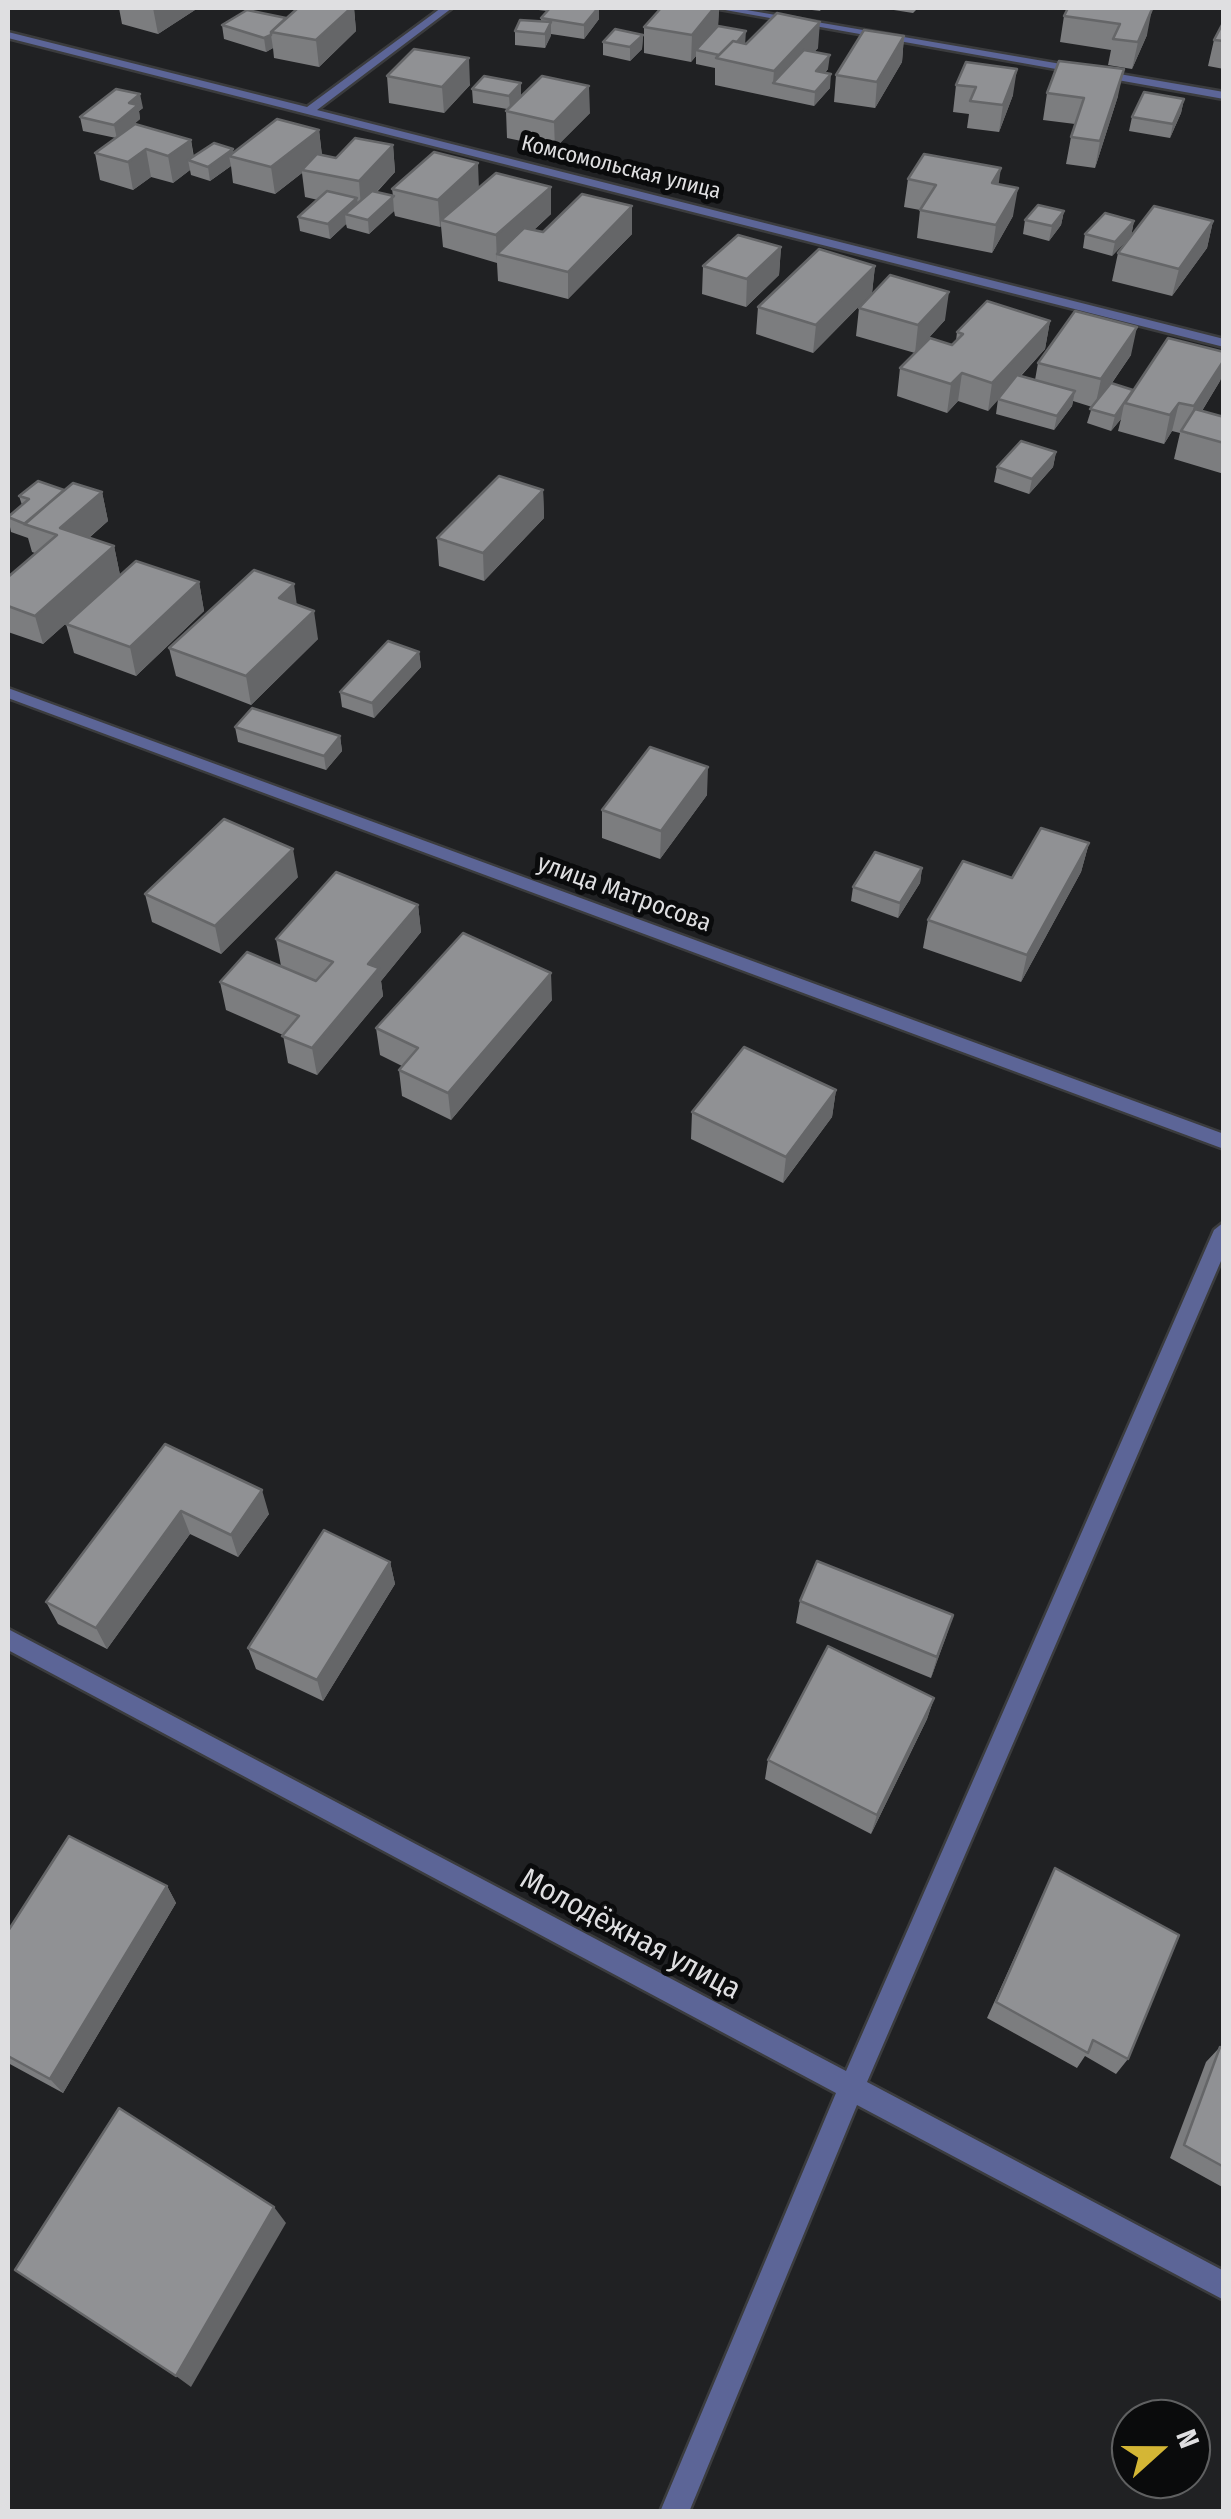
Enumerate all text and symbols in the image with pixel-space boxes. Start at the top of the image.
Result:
street label: Комсомольская улица [519,130,723,206]
street label: улица Матросова [533,849,715,939]
street label: Молодёжная улица [514,1862,746,2008]
north arrow [1111,2399,1211,2499]
text: N [1169,2425,1206,2453]

